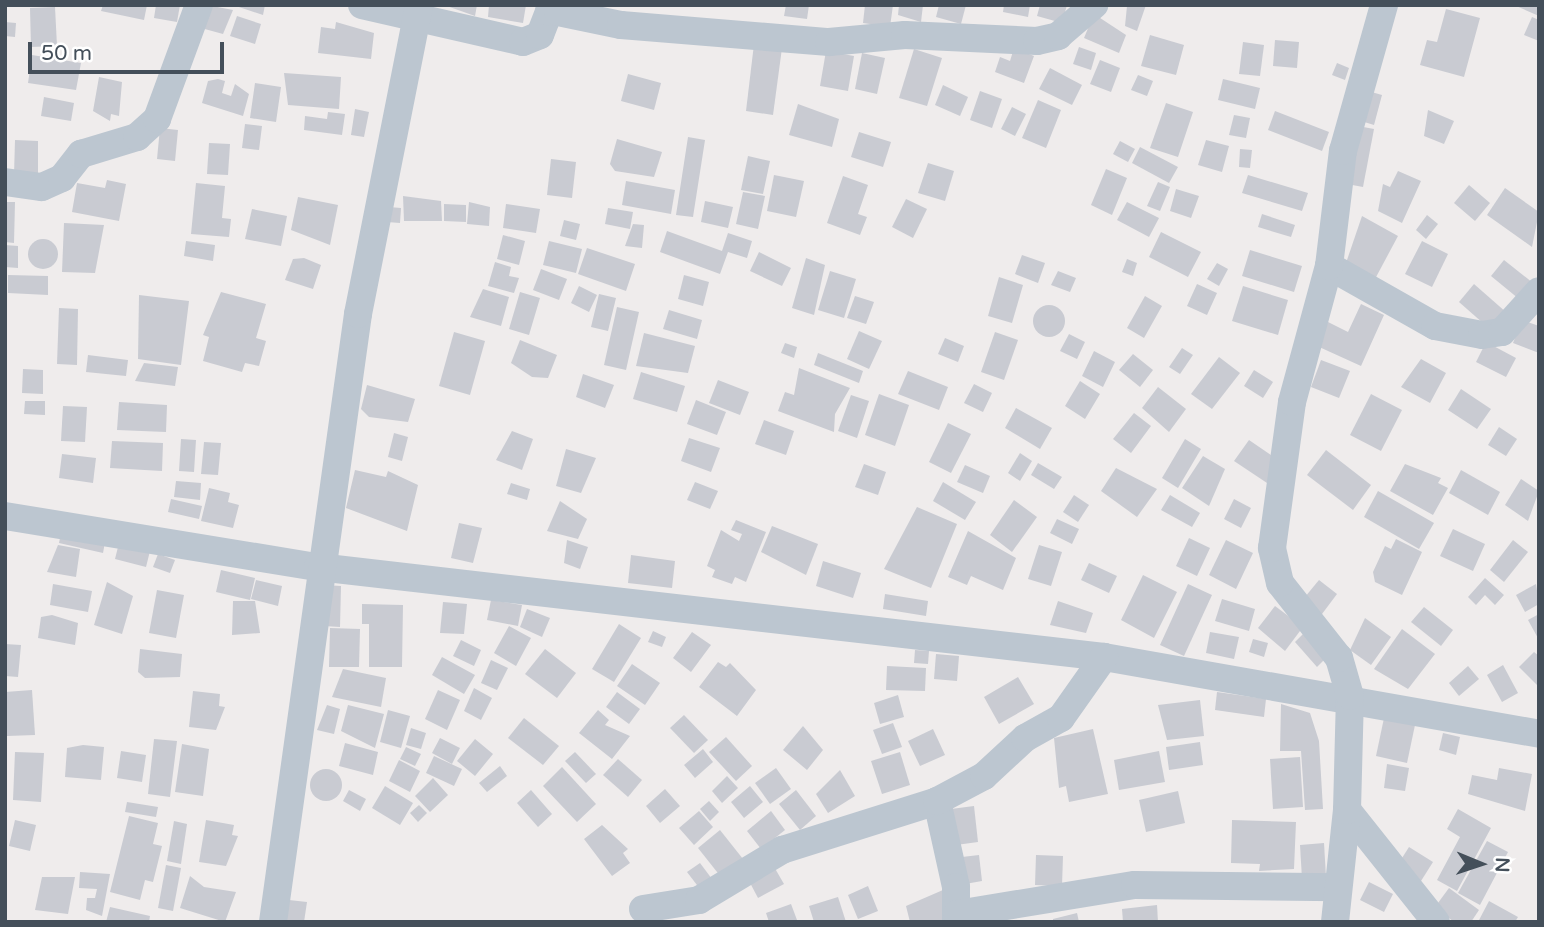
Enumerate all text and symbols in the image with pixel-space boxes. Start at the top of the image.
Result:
scale bar [32,28,228,72]
text: 50 m [41,41,92,66]
north arrow [1446,829,1516,899]
text: N [1491,857,1513,873]

